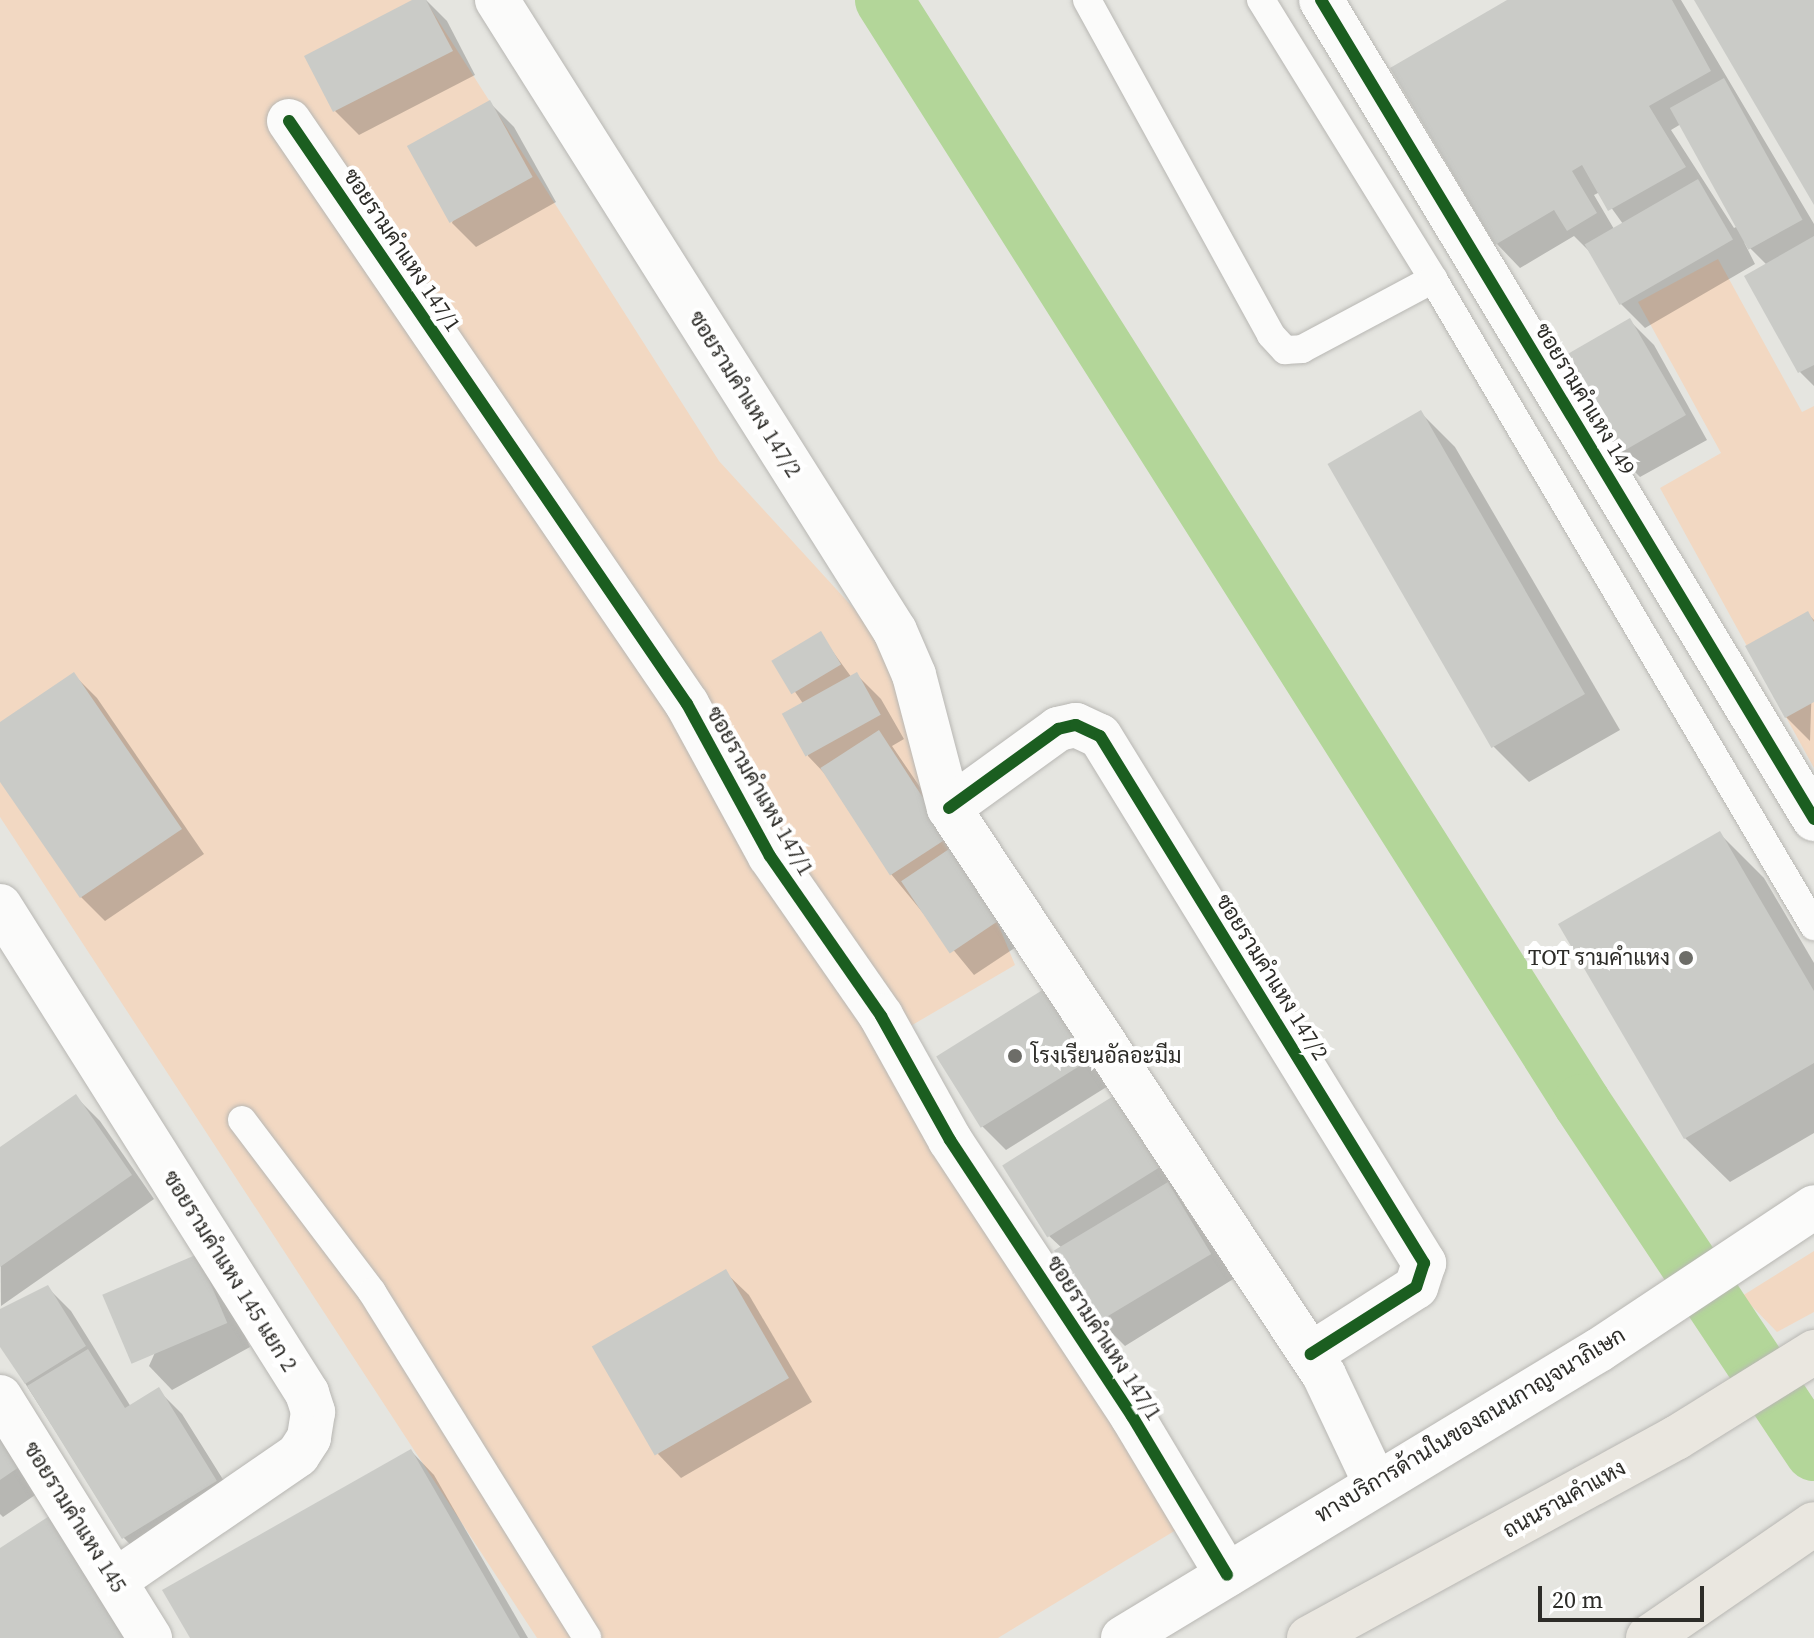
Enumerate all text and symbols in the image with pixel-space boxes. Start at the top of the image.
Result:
street label: ซอยรามคำแหง 147/1 [338,163,466,337]
street label: ซอยรามคำแหง 147/2 [683,306,807,482]
street label: ซอยรามคำแหง 149 [1529,318,1641,480]
street label: ซอยรามคำแหง 147/1 [701,702,819,880]
street label: ซอยรามคำแหง 147/2 [1210,889,1334,1065]
place label: TOT รามคำแหง [1528,945,1670,971]
marker: TOT รามคำแหง [1677,949,1695,967]
place label: โรงเรียนอัลอะมีม [1031,1043,1181,1069]
marker: โรงเรียนอัลอะมีม [1006,1047,1024,1065]
street label: ซอยรามคำแหง 145 แยก 2 [157,1166,303,1376]
street label: ซอยรามคำแหง 147/1 [1041,1251,1167,1425]
street label: ทางบริการด้านในของถนนกาญจนาภิเษก [1310,1322,1630,1528]
street label: ซอยรามคำแหง 145 [18,1437,132,1597]
street label: ถนนรามคำแหง [1498,1454,1630,1544]
scale bar [1542,1570,1708,1620]
text: 20 m [1552,1583,1603,1616]

